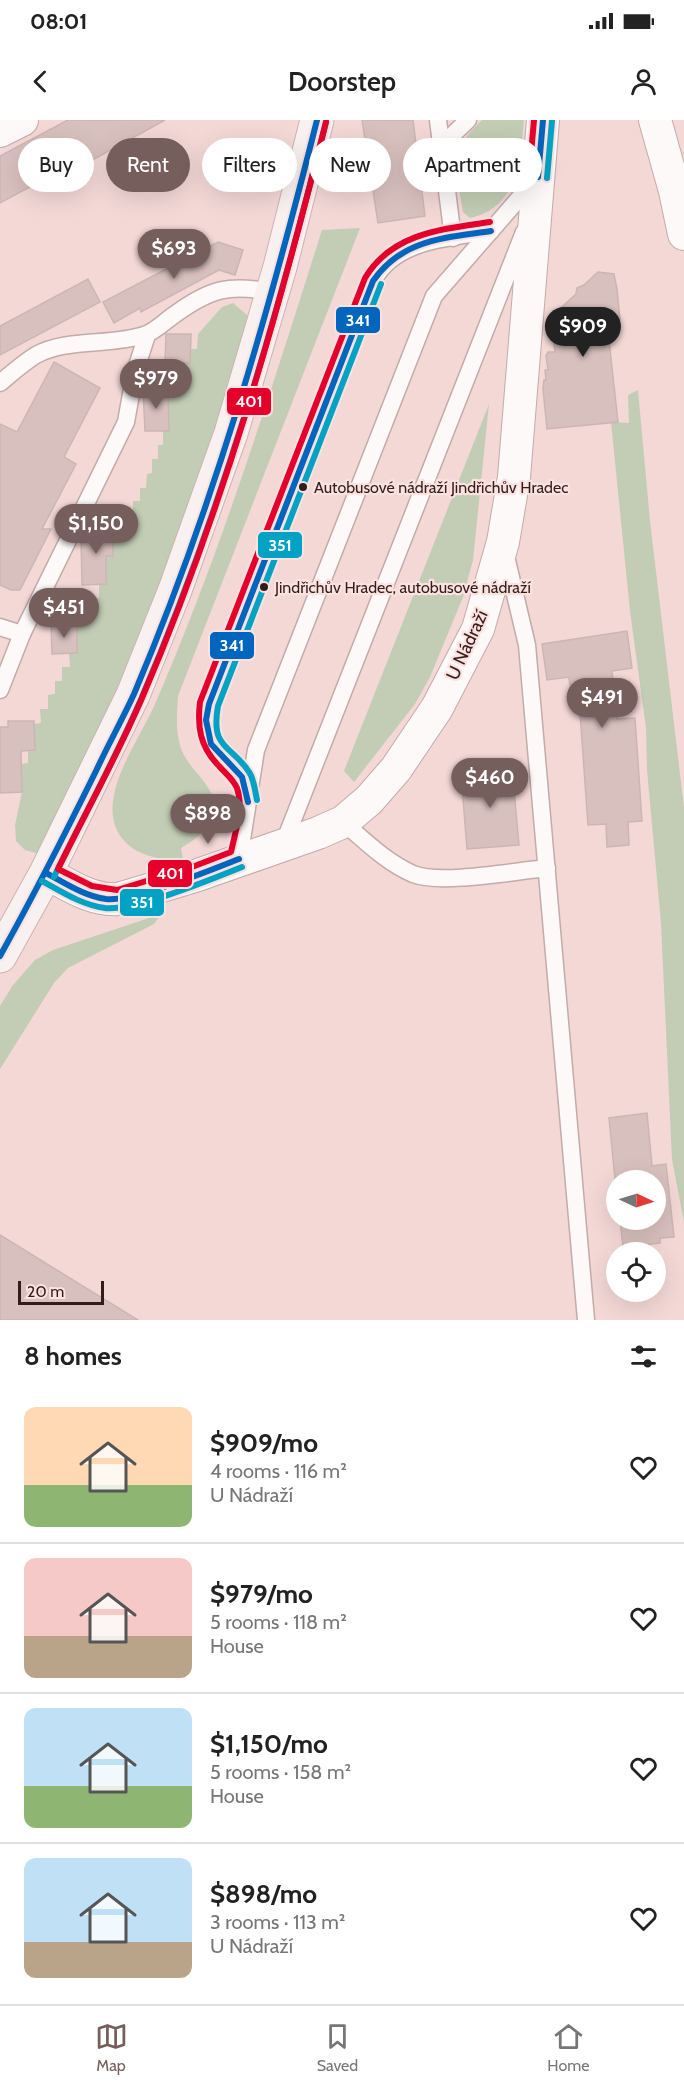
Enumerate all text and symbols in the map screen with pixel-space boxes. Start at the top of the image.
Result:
text: 08:01 [30,8,87,35]
icon: back [24,65,57,98]
text: Doorstep [288,65,396,98]
icon: person [627,65,660,98]
chip: Buy [18,138,94,192]
chip: Rent [106,138,190,192]
chip: Filters [202,138,297,192]
chip: New [309,138,391,192]
chip: Apartment [403,138,542,192]
pin: $693 [138,229,210,280]
text: $693 [152,236,196,260]
line badge: 341 [335,306,381,334]
pin: $909 [547,307,619,358]
text: 341 [346,311,370,330]
text: $909 [559,314,607,338]
pin: $979 [120,359,192,410]
text: $979 [134,366,178,390]
line badge: 401 [226,387,272,416]
text: 401 [235,392,263,411]
place label: Autobusové nádraží Jindřichův Hradec [314,478,568,497]
marker: Autobusové nádraží Jindřichův Hradec [297,481,309,493]
pin: $1,150 [47,504,145,555]
text: $1,150 [68,511,124,535]
line badge: 351 [257,531,303,559]
text: 351 [268,536,292,555]
place label: Jindřichův Hradec, autobusové nádraží [274,578,531,597]
marker: Jindřichův Hradec, autobusové nádraží [258,581,270,593]
pin: $451 [28,588,100,639]
text: $451 [43,595,85,619]
street label: U Nádraží [441,606,493,684]
line badge: 341 [209,631,255,660]
text: 341 [220,636,244,655]
pin: $491 [566,678,638,729]
text: $491 [581,685,623,709]
pin: $460 [454,758,526,809]
text: $460 [465,765,515,789]
pin: $898 [172,794,244,845]
text: $898 [185,801,232,825]
line badge: 401 [147,859,193,888]
text: 401 [156,864,184,883]
line badge: 351 [119,888,165,917]
text: 351 [130,893,154,912]
north arrow [606,1170,666,1230]
map controls [606,1170,666,1302]
button: locate [606,1242,666,1302]
scale bar [18,1278,104,1306]
text: 20 m [27,1282,64,1301]
text: 8 homes [24,1340,122,1372]
icon: filters [627,1340,660,1373]
text: $909/mo [210,1427,318,1459]
icon: home [72,1431,144,1503]
icon: heart [627,1451,660,1484]
text: 4 rooms · 116 m² [210,1459,347,1483]
text: U Nádraží [210,1483,293,1507]
text: $979/mo [210,1578,313,1610]
icon: home [72,1582,144,1654]
icon: heart [627,1602,660,1635]
text: 5 rooms · 118 m² [210,1610,347,1634]
text: House [210,1634,264,1658]
text: $1,150/mo [210,1728,328,1760]
icon: home [72,1732,144,1804]
icon: heart [627,1752,660,1785]
text: 5 rooms · 158 m² [210,1760,351,1784]
text: House [210,1784,264,1808]
text: $898/mo [210,1878,317,1910]
icon: home [72,1882,144,1954]
icon: heart [627,1902,660,1935]
text: 3 rooms · 113 m² [210,1910,346,1934]
text: U Nádraží [210,1934,293,1958]
tab: Map [95,2020,128,2075]
tab: Saved [317,2020,358,2075]
tab: Home [547,2020,589,2075]

